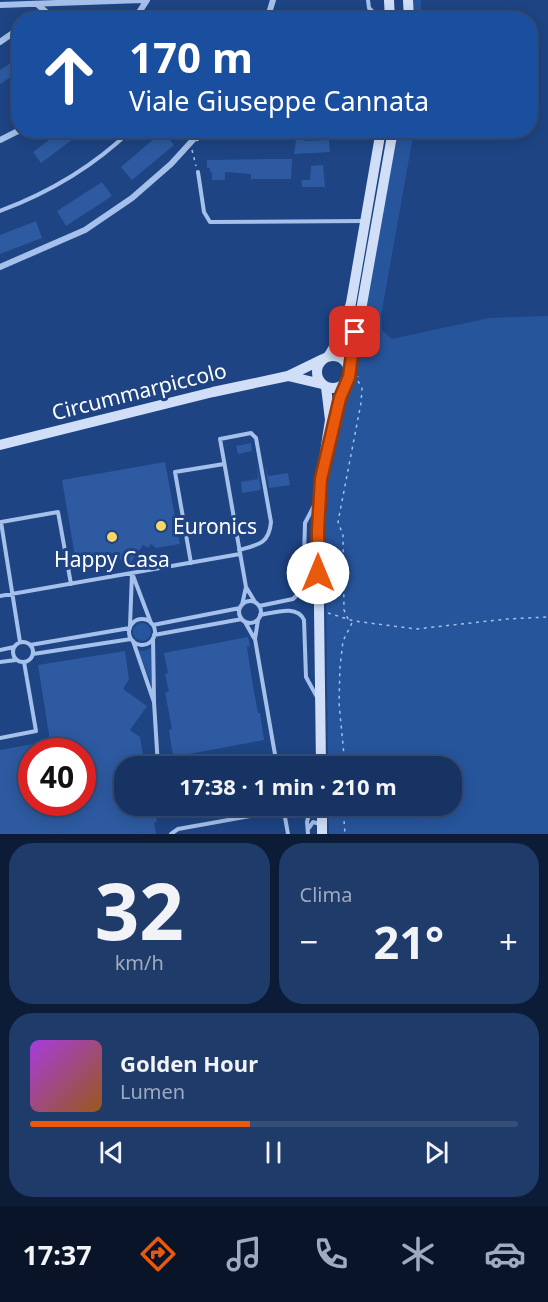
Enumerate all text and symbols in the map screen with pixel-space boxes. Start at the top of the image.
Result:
text: 170 m [129,28,253,85]
icon: ahead [30,36,108,114]
text: Viale Giuseppe Cannata [129,82,429,119]
pin [329,306,380,357]
icon: arrive [338,315,371,348]
street label: Circummarpiccolo [49,356,229,426]
place label: Euronics [173,512,257,540]
marker: Euronics [154,519,168,533]
marker: Happy Casa [105,530,119,544]
position arrow [286,541,350,605]
place label: Happy Casa [54,545,170,573]
speed limit sign: 40 [18,738,96,816]
text: 17:38 · 1 min · 210 m [179,771,397,801]
text: 32 [95,857,184,963]
text: Clima [300,881,352,908]
text: 21° [373,911,444,972]
text: − [300,919,318,964]
text: + [499,919,518,964]
text: km/h [115,949,164,976]
text: Golden Hour [120,1048,258,1078]
text: Lumen [120,1078,185,1105]
icon: previous [95,1136,128,1169]
icon: pause [257,1136,290,1169]
icon: next [420,1136,453,1169]
icon: directions [137,1233,179,1275]
icon: music [223,1233,265,1275]
icon: phone [310,1233,352,1275]
icon: climate [397,1233,439,1275]
icon: car [484,1233,526,1275]
text: 17:37 [22,1236,92,1273]

